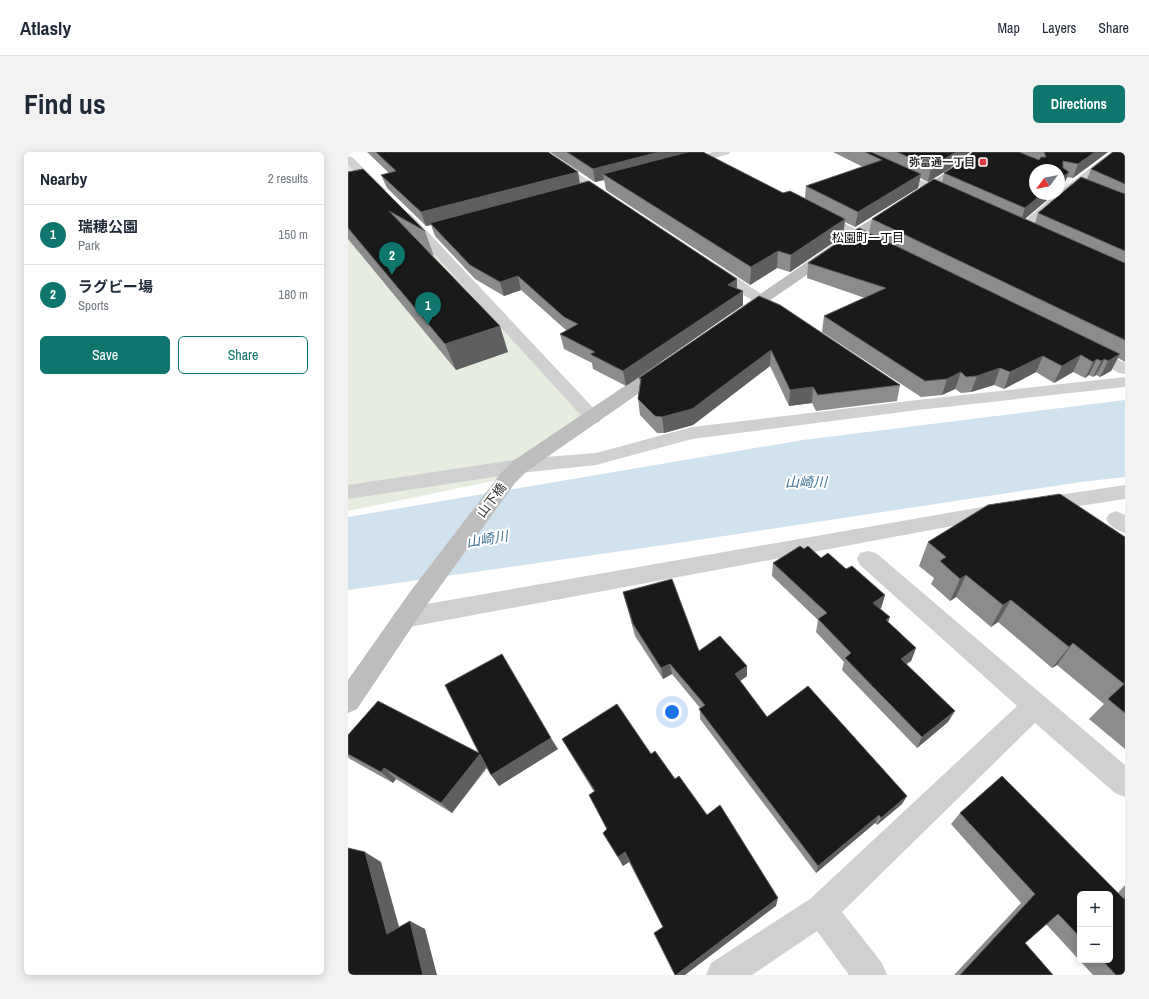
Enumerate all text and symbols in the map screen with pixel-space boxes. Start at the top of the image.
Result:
text: Atlasly [20,15,71,41]
text: Map [998,19,1020,37]
text: Layers [1042,19,1076,37]
text: Share [1098,19,1129,37]
text: Find us [24,85,106,123]
button: Directions [1033,85,1125,123]
place label: 弥富通一丁目 [909,155,975,169]
marker: 弥富通一丁目 [978,157,988,167]
north arrow [1029,164,1065,200]
text: Nearby [40,167,87,190]
text: 2 results [268,170,308,187]
text: 瑞穂公園 [78,216,138,237]
text: 1 [50,226,56,243]
text: 150 m [278,226,308,243]
district label: 松園町一丁目 [832,230,904,246]
text: Park [78,237,100,254]
pin: 2 [379,242,405,275]
text: ラグビー場 [78,276,153,297]
text: 2 [50,286,56,303]
text: 180 m [278,286,308,303]
pin: 1 [415,292,441,325]
text: Sports [78,297,109,314]
button: Save [40,336,170,374]
button: Share [178,336,308,374]
water label: 山崎川 [785,473,829,491]
street label: 山下橋 [473,480,510,521]
water label: 山崎川 [465,527,511,551]
your location [662,702,682,722]
map controls [1077,891,1113,963]
button: + [1077,891,1113,927]
button: − [1077,927,1113,963]

